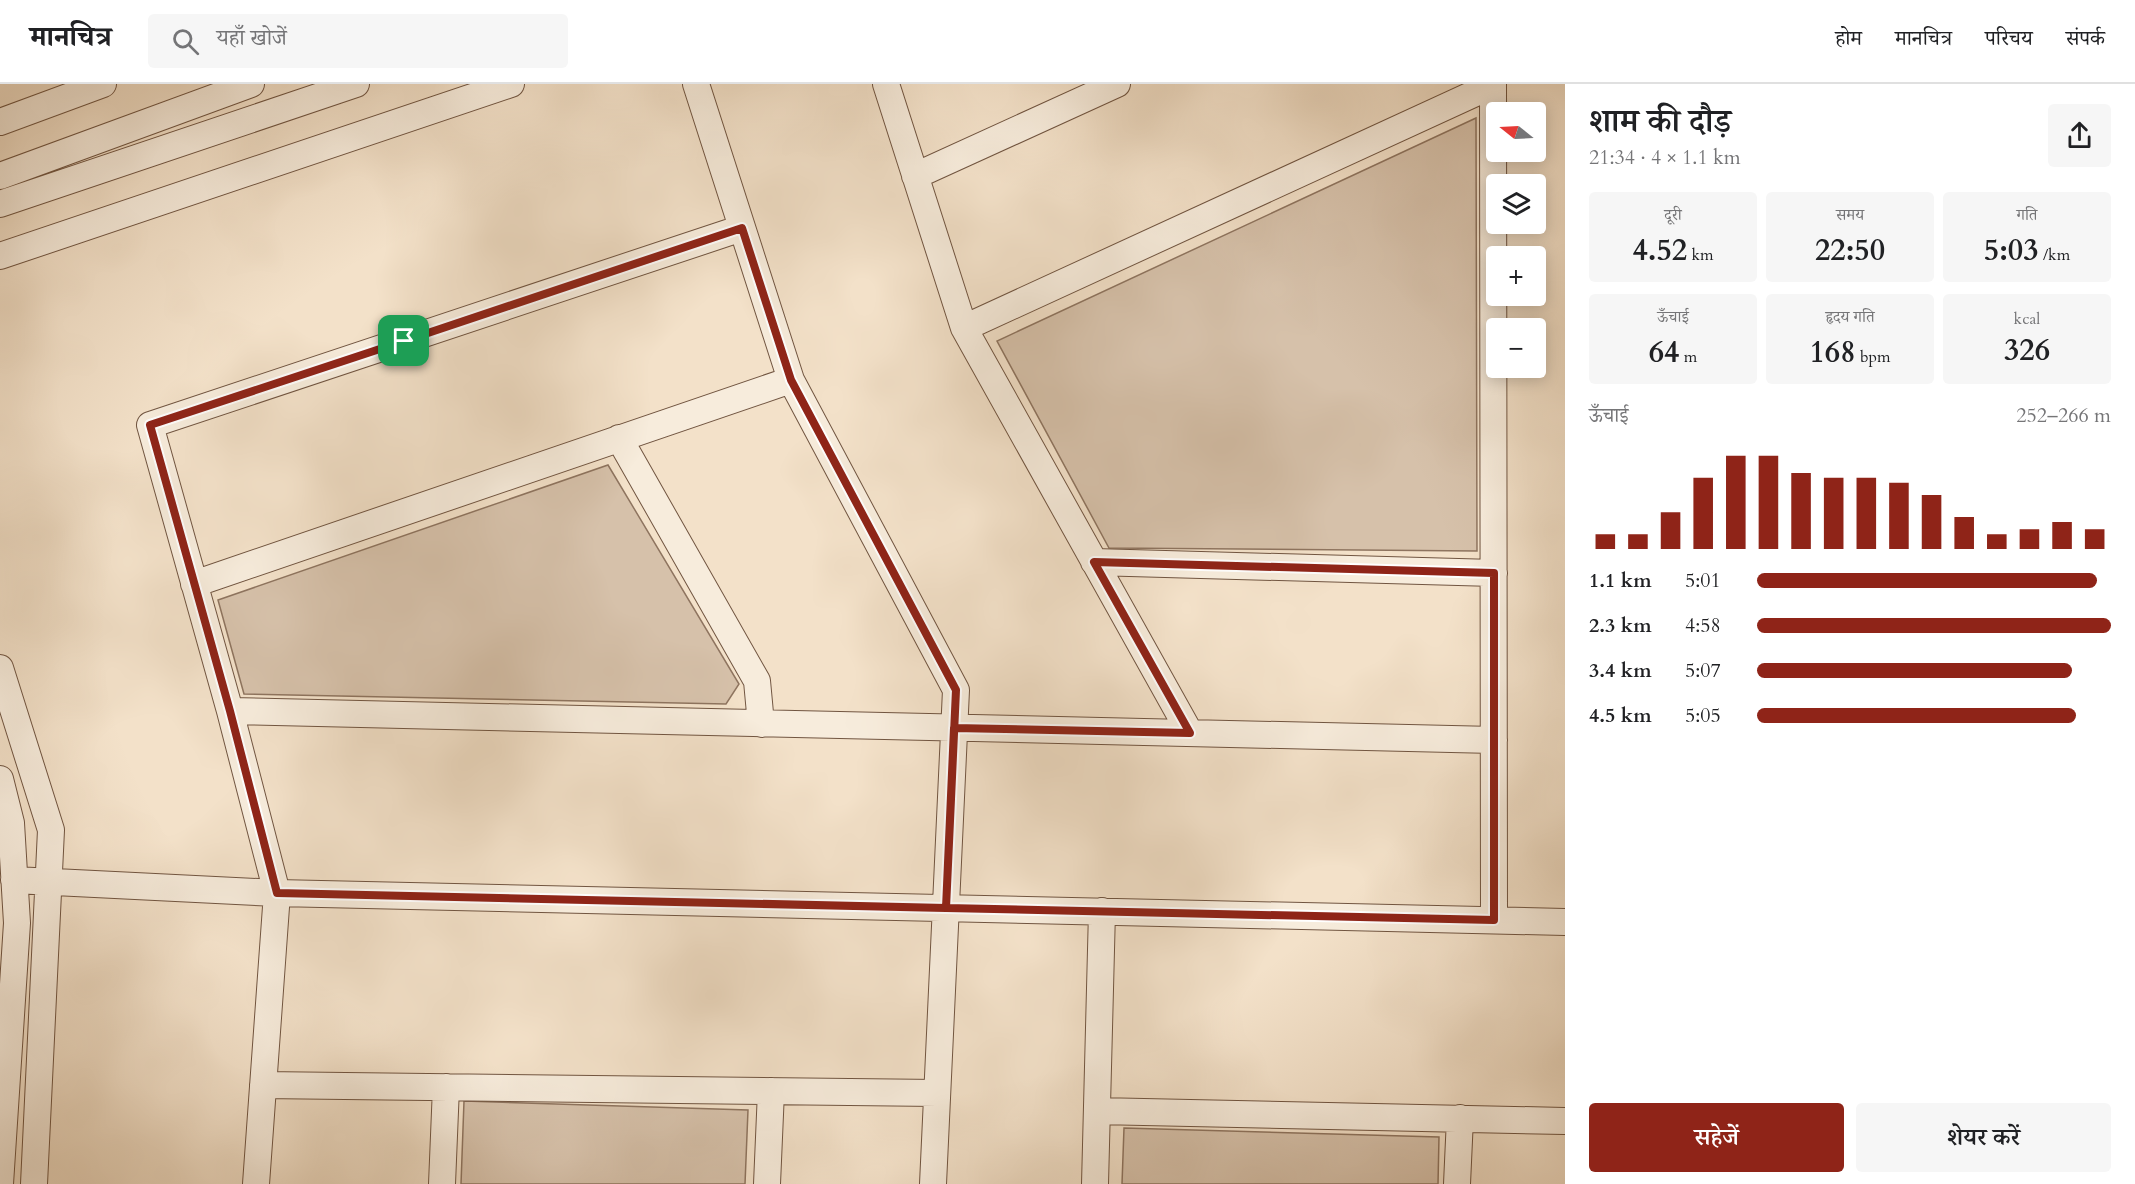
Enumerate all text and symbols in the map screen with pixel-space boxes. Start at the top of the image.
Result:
search box [148,14,568,68]
text: मानचित्र [30,18,112,56]
text: यहाँ खोजें [217,23,287,53]
text: होम [1835,24,1862,53]
text: मानचित्र [1895,24,1952,53]
text: परिचय [1985,24,2033,53]
text: संपर्क [2066,24,2105,53]
icon: search [169,25,202,58]
text: शाम की दौड़ [1589,99,1731,144]
north arrow [1486,102,1546,162]
map controls [1486,102,1546,378]
button: share [2048,104,2111,167]
text: 21:34 · 4 × 1.1 km [1589,144,1741,171]
button: layers [1486,174,1546,234]
text: दूरी [1664,204,1682,226]
text: समय [1836,204,1864,226]
text: गति [2017,204,2037,226]
text: 4.52 [1632,230,1687,271]
text: 22:50 [1815,230,1885,271]
text: 5:03 [1984,230,2039,271]
text: km [1687,244,1714,266]
text: /km [2039,244,2070,266]
button: + [1486,246,1546,306]
text: ऊँचाई [1657,306,1689,328]
text: हृदय गति [1825,306,1875,328]
text: kcal [2014,308,2040,330]
pin [378,315,429,366]
button: − [1486,318,1546,378]
icon: arrive [387,324,420,357]
text: 326 [2004,330,2050,371]
text: 64 [1649,332,1679,373]
text: 168 [1809,332,1856,373]
text: m [1679,346,1697,368]
text: bpm [1856,346,1891,368]
text: ऊँचाई [1589,402,1628,429]
text: 252–266 m [2016,402,2111,429]
text: 1.1 km [1589,567,1652,594]
text: 5:01 [1685,567,1721,594]
text: 2.3 km [1589,612,1652,639]
text: 4:58 [1685,612,1721,639]
text: 3.4 km [1589,657,1652,684]
text: 5:07 [1685,657,1721,684]
text: 4.5 km [1589,702,1652,729]
text: 5:05 [1685,702,1721,729]
button: सहेजें [1589,1103,1844,1172]
button: शेयर करें [1856,1103,2111,1172]

